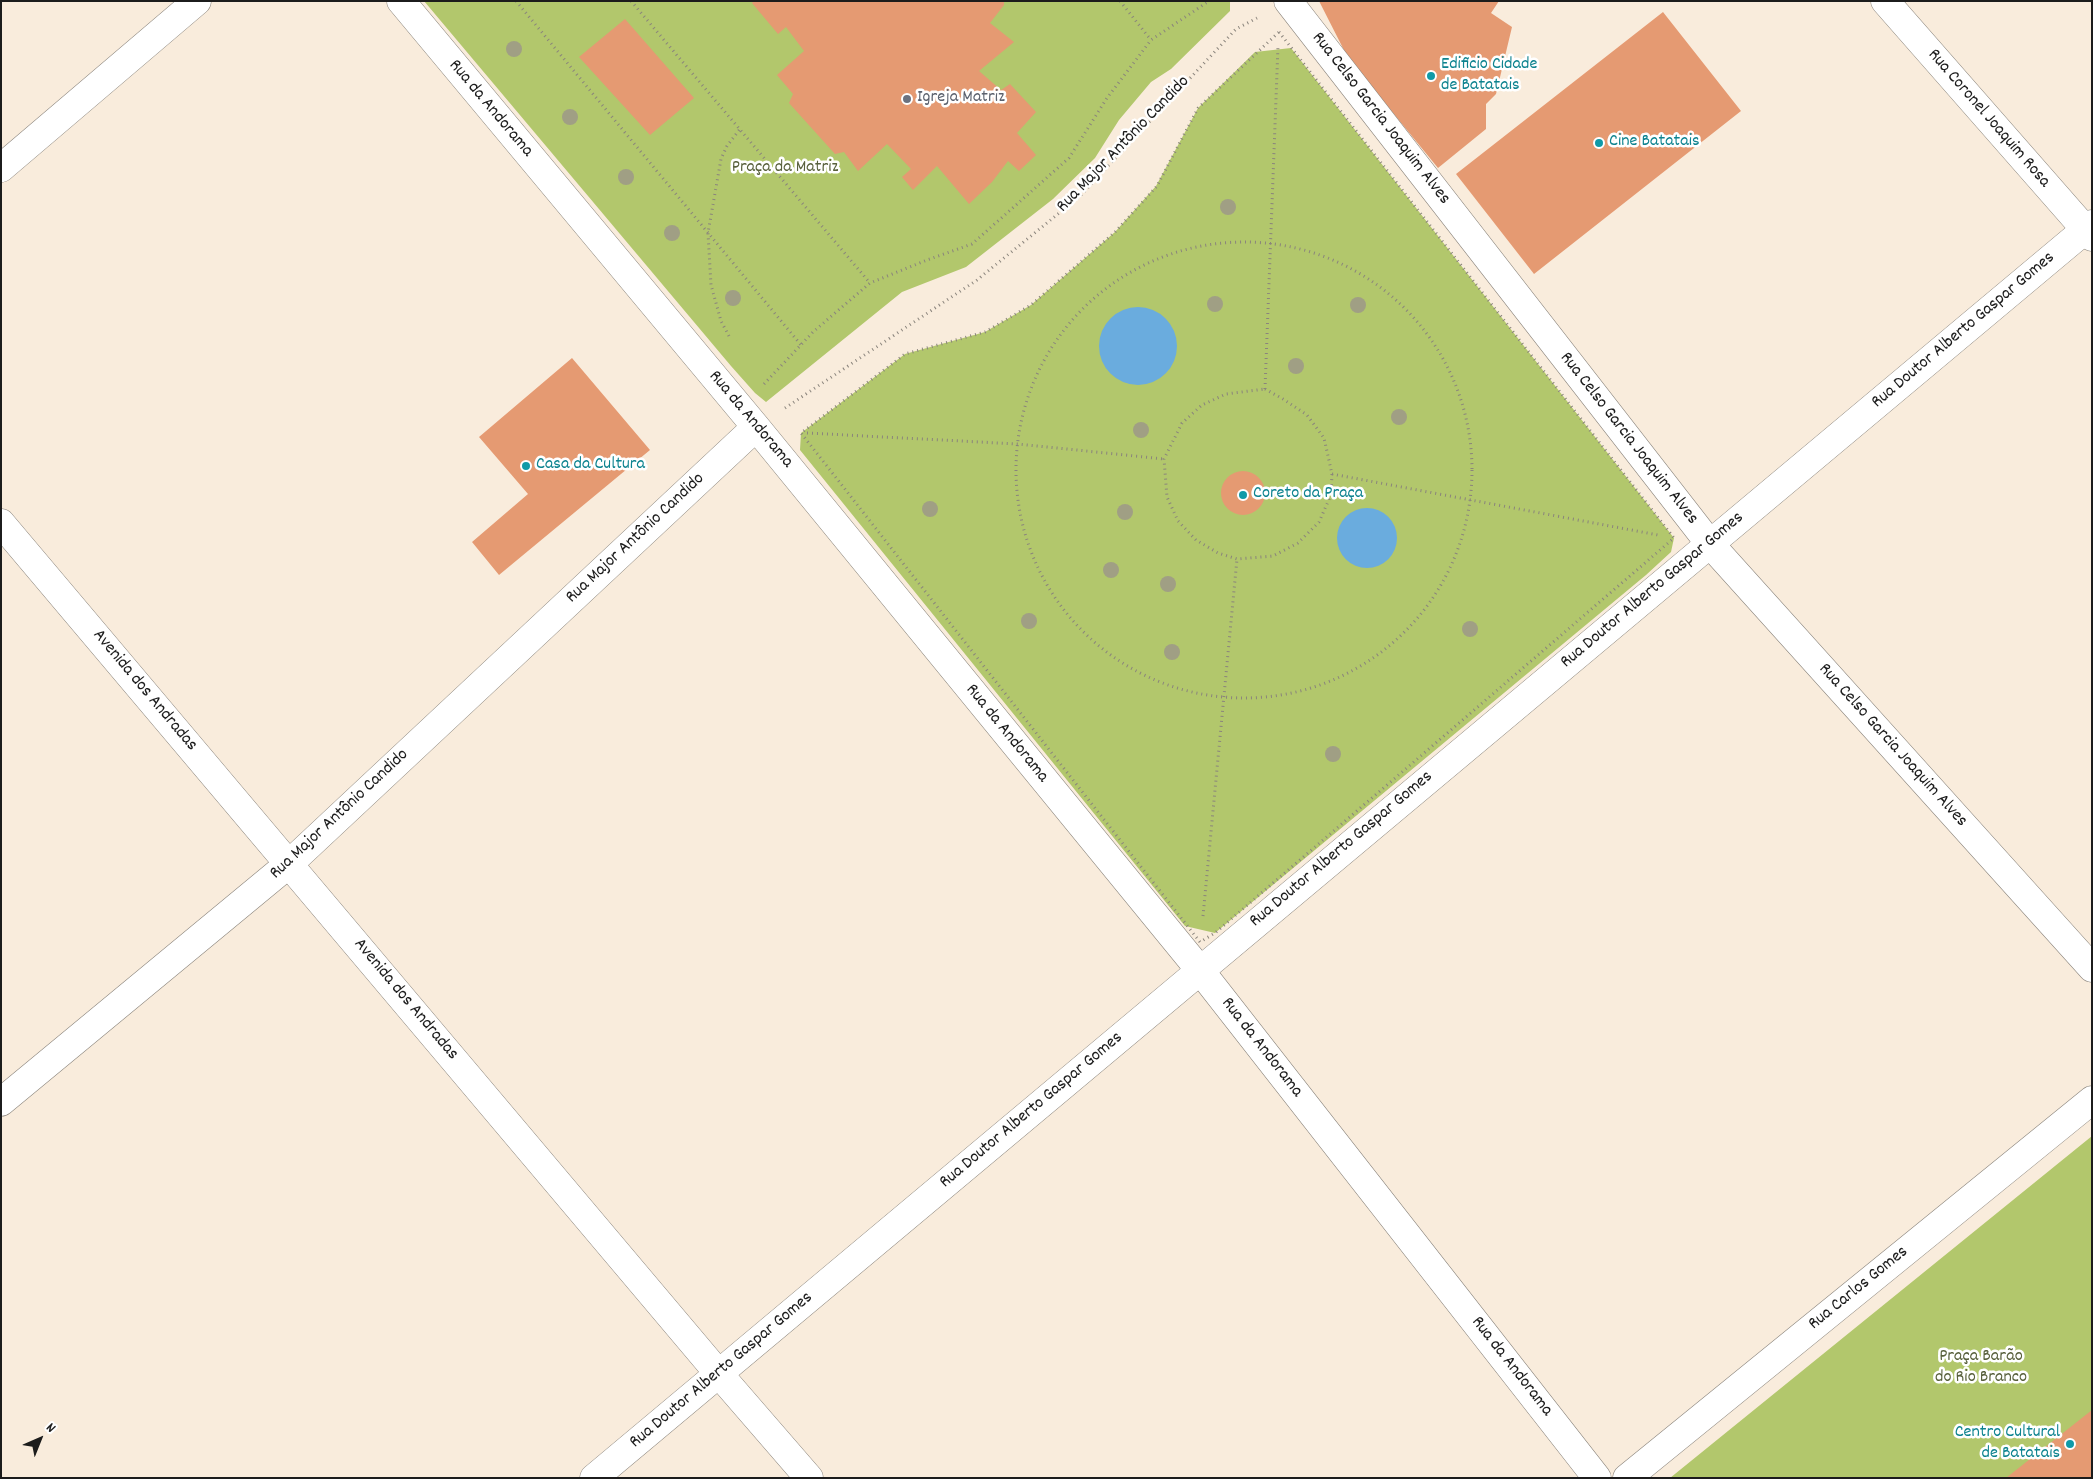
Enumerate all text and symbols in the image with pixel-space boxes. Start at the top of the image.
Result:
street label: Rua Celso Garcia Joaquim Alves [1306,28,1454,210]
street label: Rua Coronel Joaquim Rosa [1922,45,2054,193]
place label: Edificio Cidade de Batatais [1441,55,1537,98]
street label: Rua da Andorama [443,56,537,162]
marker: Edificio Cidade de Batatais [1425,70,1437,82]
street label: Rua Major Antônio Candido [1053,72,1195,218]
place label: Igreja Matriz [917,88,1005,110]
marker: Igreja Matriz [901,93,913,105]
place label: Cine Batatais [1609,132,1700,154]
marker: Cine Batatais [1593,137,1605,149]
park label: Praça da Matriz [732,158,838,180]
street label: Rua Doutor Alberto Gaspar Gomes [1868,248,2060,414]
street label: Rua Celso Garcia Joaquim Alves [1554,348,1702,530]
street label: Rua da Andorama [703,367,797,473]
place label: Casa da Cultura [536,455,645,477]
marker: Casa da Cultura [520,460,532,472]
street label: Rua Major Antônio Candido [562,469,710,609]
place label: Coreto da Praça [1253,484,1363,506]
marker: Coreto da Praça [1237,489,1249,501]
street label: Rua Doutor Alberto Gaspar Gomes [1557,508,1749,674]
street label: Avenida dos Andradas [87,626,201,756]
street label: Rua Celso Garcia Joaquim Alves [1813,660,1971,832]
street label: Rua da Andorama [960,680,1052,788]
street label: Rua Major Antônio Candido [266,745,414,885]
street label: Rua Doutor Alberto Gaspar Gomes [1246,767,1438,933]
street label: Avenida dos Andradas [348,935,462,1065]
street label: Rua da Andorama [1215,994,1307,1102]
street label: Rua Doutor Alberto Gaspar Gomes [936,1028,1128,1194]
street label: Rua Carlos Gomes [1805,1242,1913,1336]
street label: Rua Doutor Alberto Gaspar Gomes [626,1288,818,1454]
street label: Rua da Andorama [1465,1313,1557,1421]
park label: Praça Barão do Rio Branco [1935,1347,2027,1390]
north arrow [15,1414,65,1464]
text: N [41,1419,60,1438]
place label: Centro Cultural de Batatais [1955,1423,2060,1466]
marker: Centro Cultural de Batatais [2064,1438,2076,1450]

